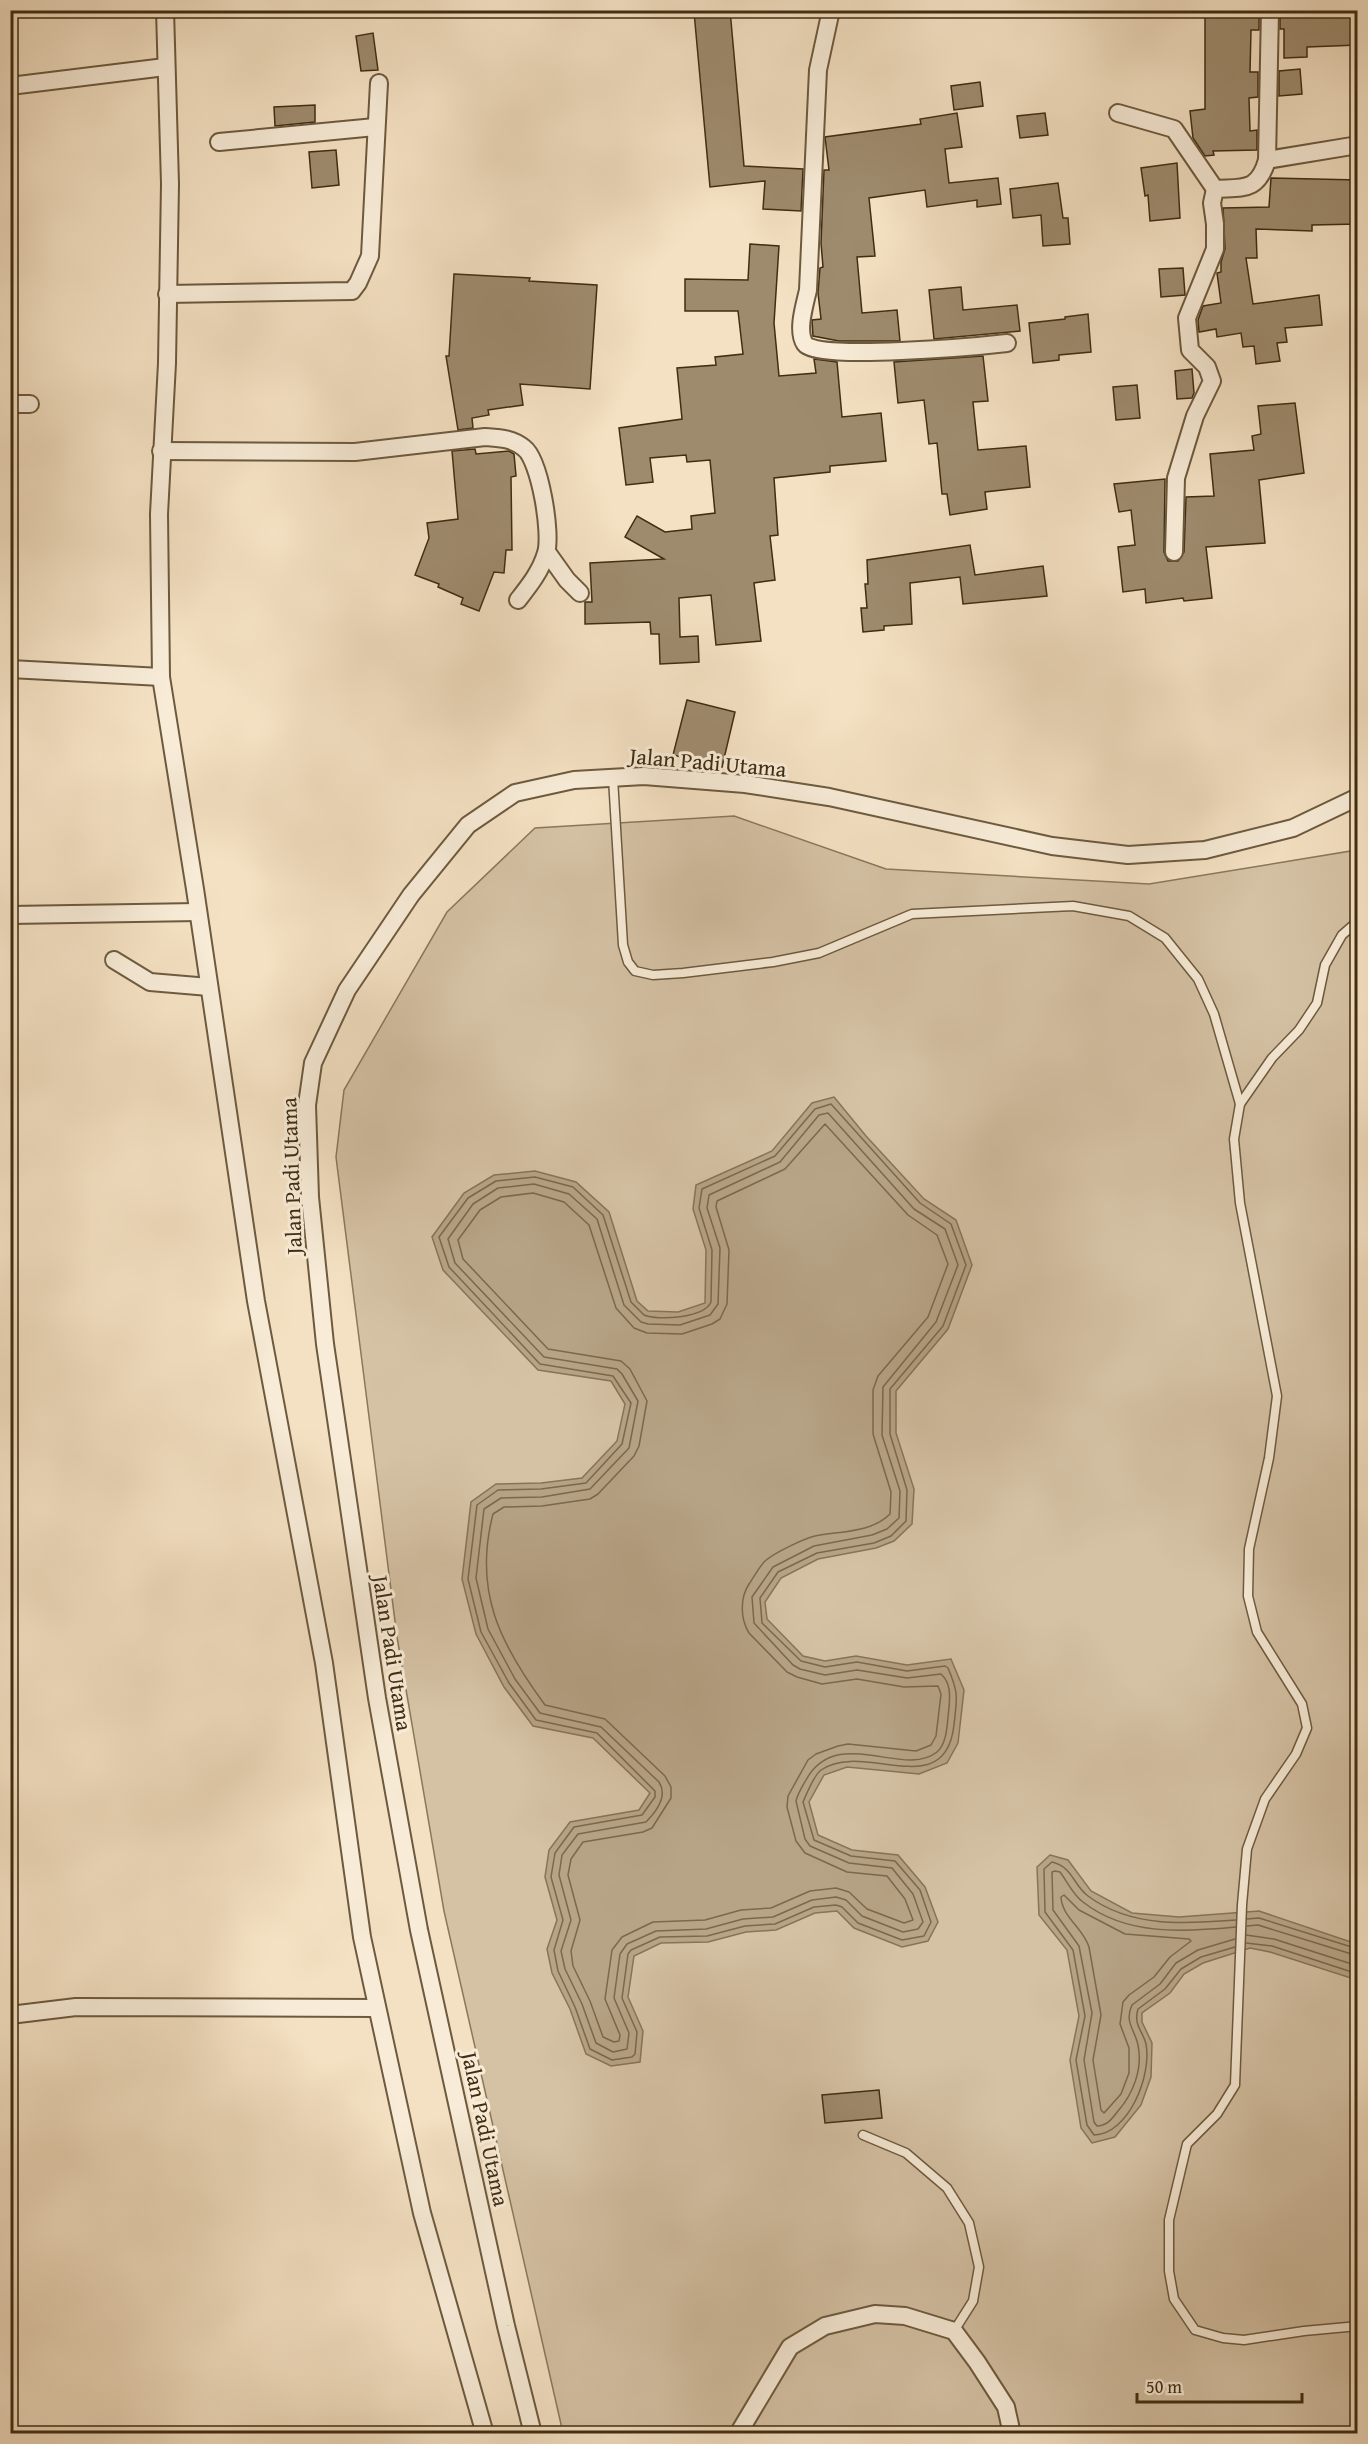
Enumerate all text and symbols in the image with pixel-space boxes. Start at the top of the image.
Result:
street label: Jalan Padi Utama [625,739,788,785]
street label: Jalan Padi Utama [272,1096,310,1258]
street label: Jalan Padi Utama [364,1570,421,1734]
street label: Jalan Padi Utama [453,2046,518,2210]
scale bar [1137,2366,1302,2404]
text: 50 m [1146,2373,1182,2400]

